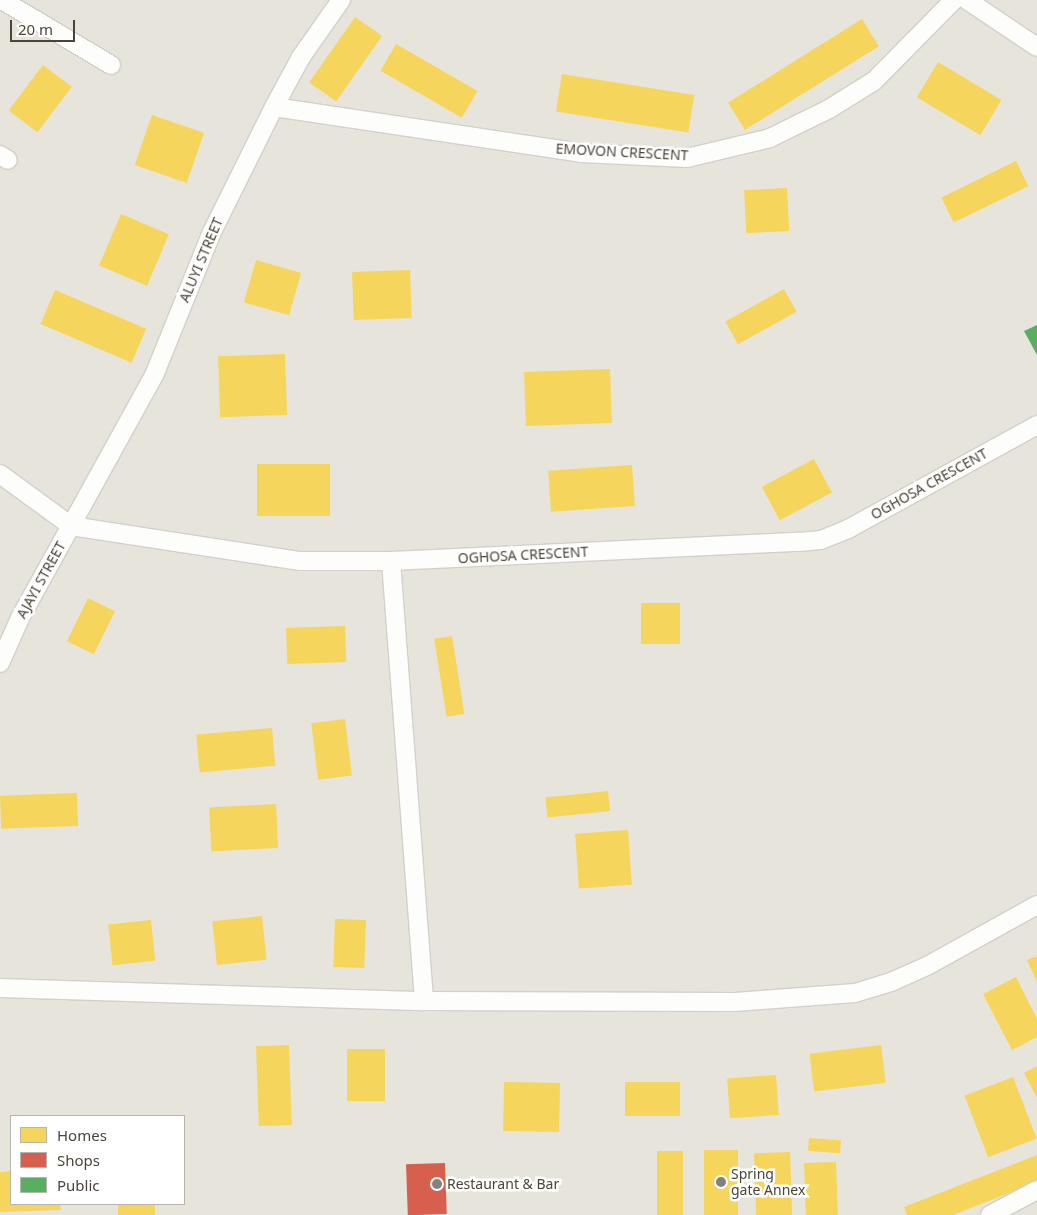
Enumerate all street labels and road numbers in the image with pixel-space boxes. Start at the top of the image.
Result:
street label: EMOVON CRESCENT [555,140,689,164]
street label: ALUYI STREET [176,215,226,305]
street label: OGHOSA CRESCENT [868,445,990,523]
street label: AJAYI STREET [13,539,69,621]
street label: OGHOSA CRESCENT [457,543,589,567]

